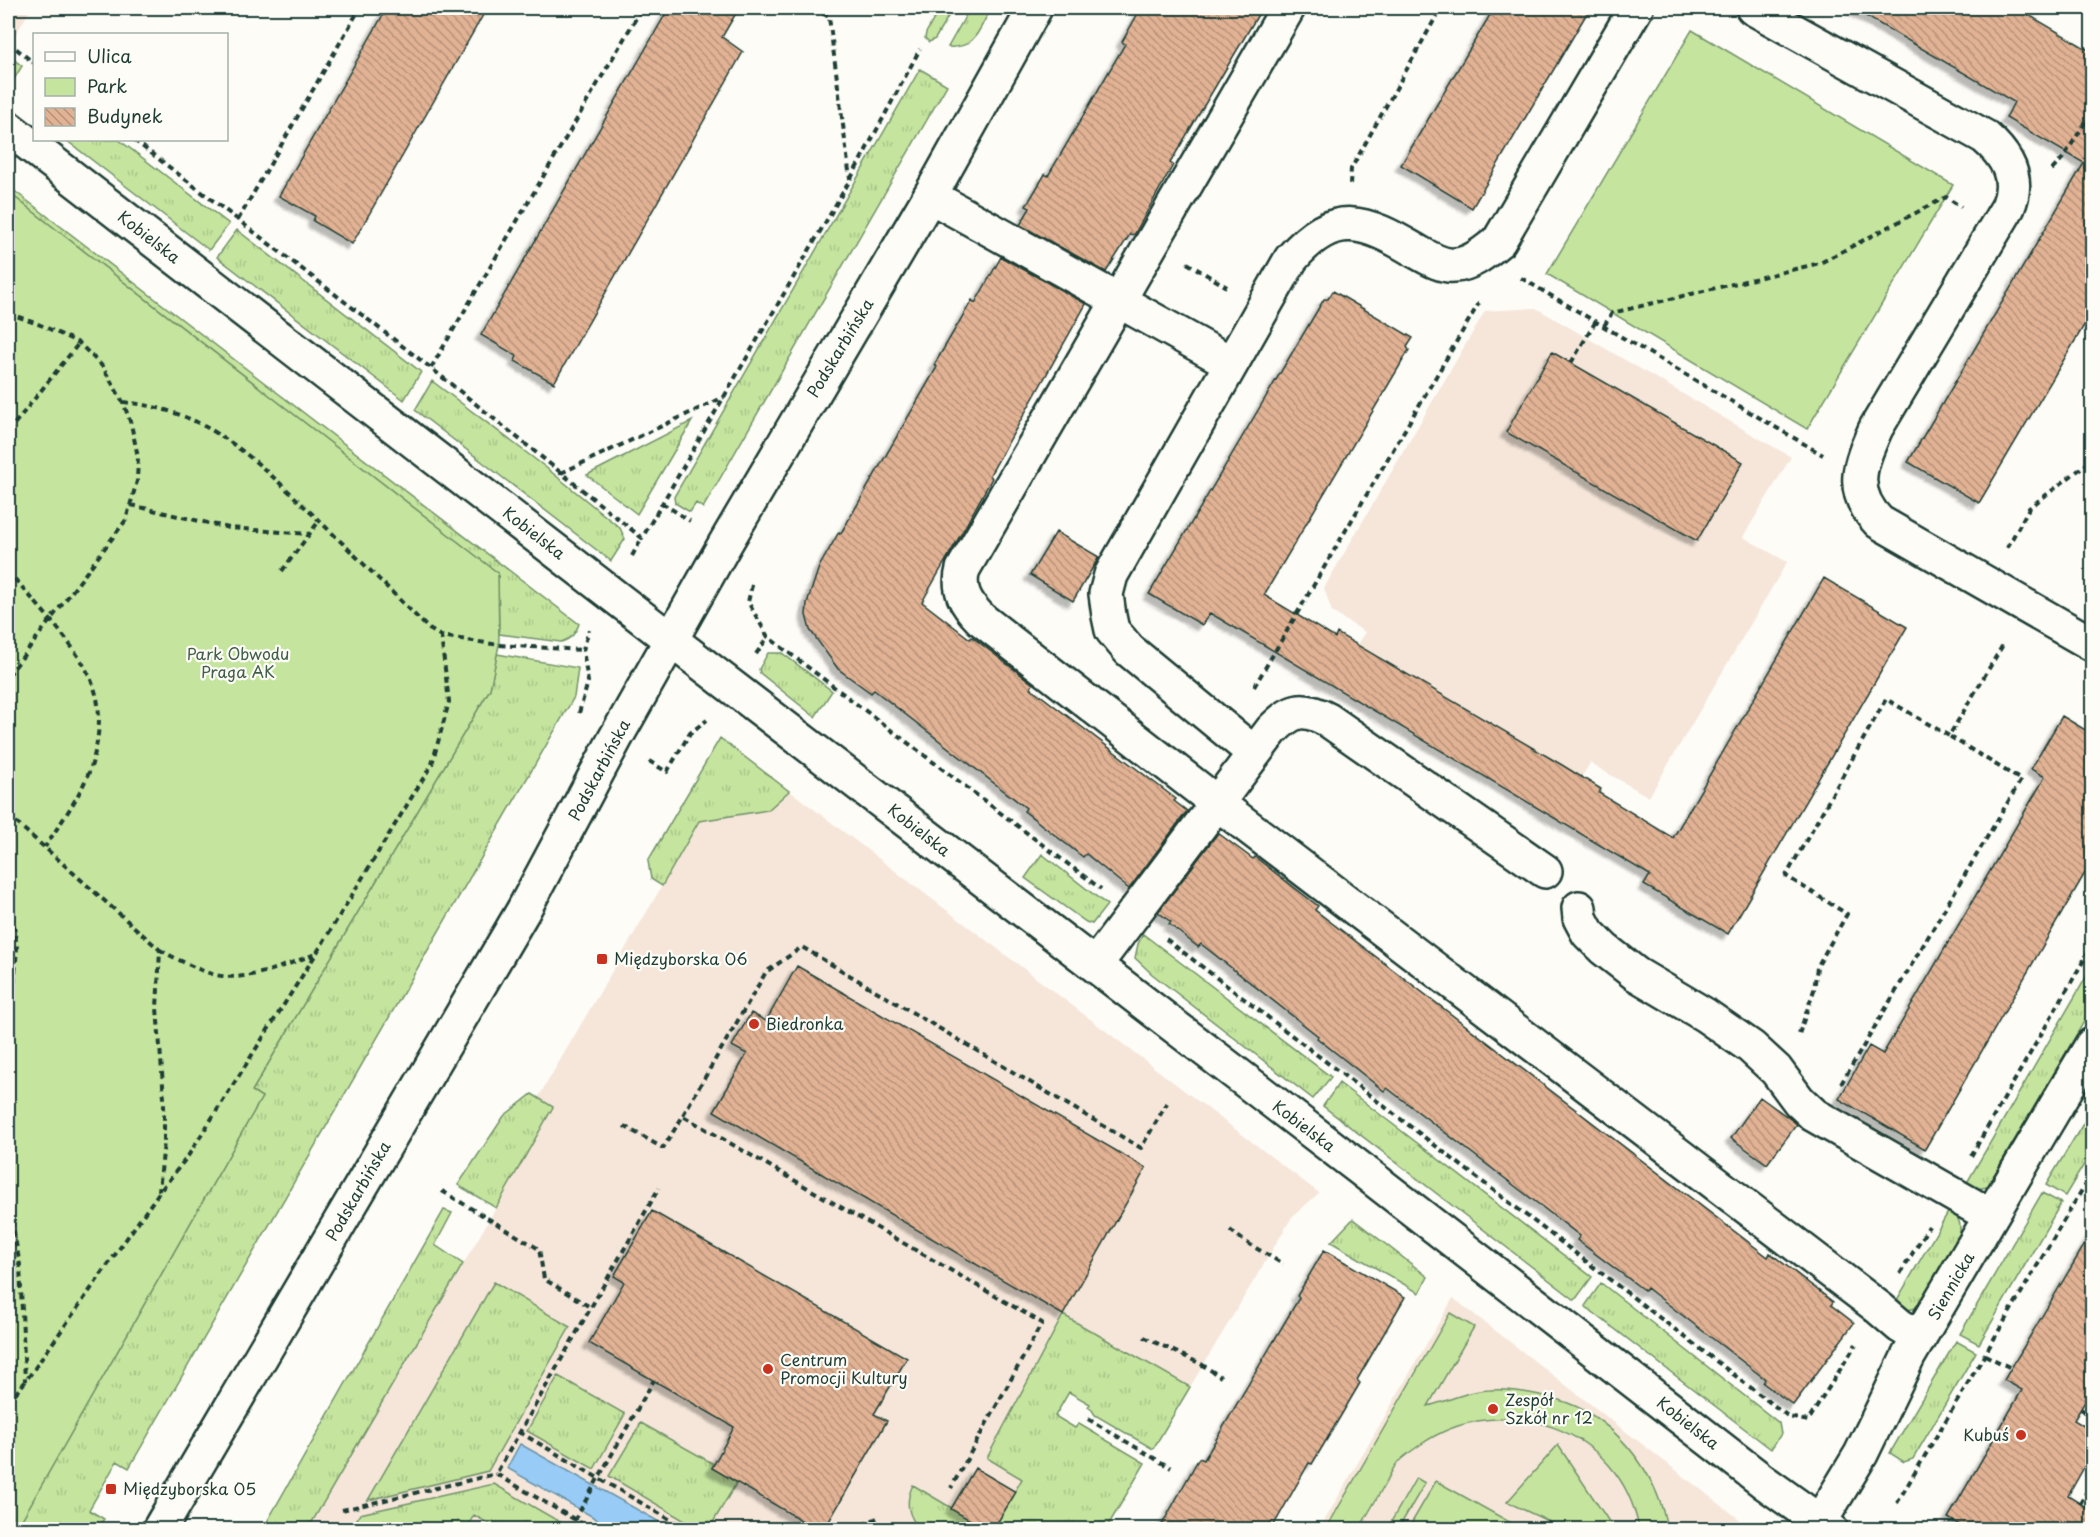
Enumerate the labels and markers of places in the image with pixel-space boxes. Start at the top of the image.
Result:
place label: Międzyborska 06 [614,946,748,970]
marker: Międzyborska 06 [595,952,609,966]
place label: Biedronka [766,1011,844,1035]
marker: Biedronka [747,1017,761,1031]
place label: Centrum Promocji Kultury [780,1347,908,1389]
marker: Centrum Promocji Kultury [761,1362,775,1376]
place label: Zespół Szkół nr 12 [1505,1387,1593,1429]
marker: Zespół Szkół nr 12 [1486,1402,1500,1416]
place label: Kubuś [1963,1422,2009,1446]
marker: Kubuś [2014,1428,2028,1442]
place label: Międzyborska 05 [123,1476,256,1500]
marker: Międzyborska 05 [104,1482,118,1496]

